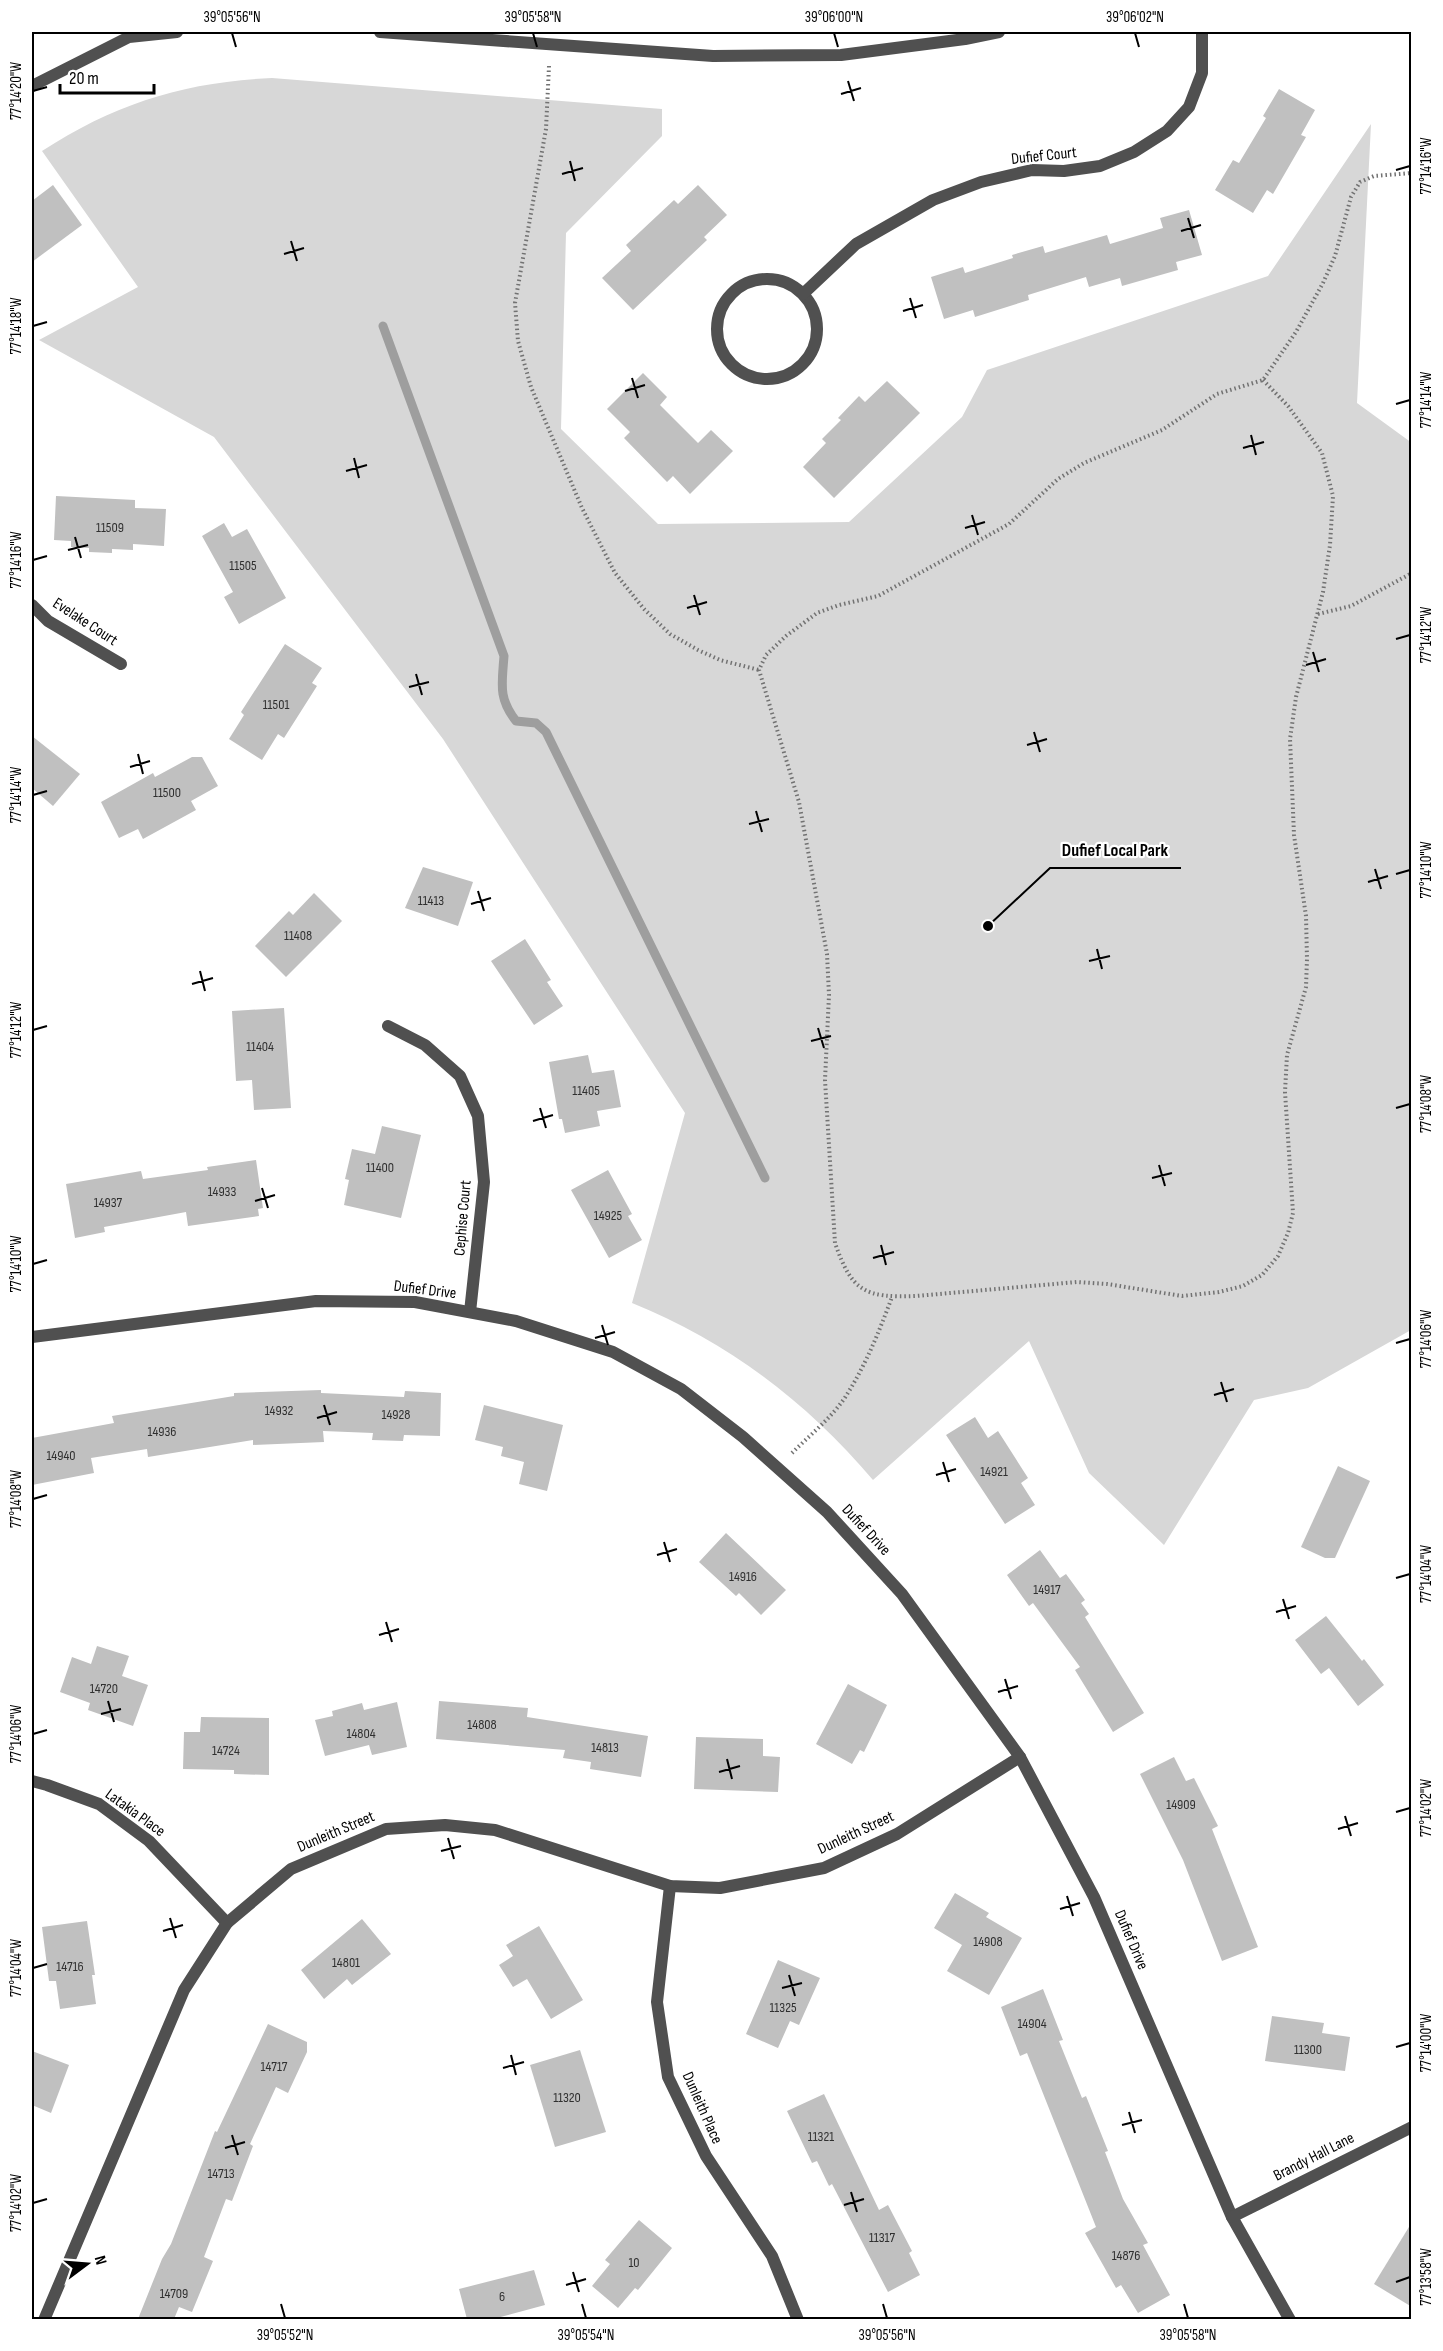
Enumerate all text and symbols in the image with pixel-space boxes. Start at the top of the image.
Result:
text: 39°05'56"N [203,8,261,27]
text: 39°05'58"N [505,8,562,27]
text: 39°06'00"N [805,8,863,27]
text: 39°06'02"N [1106,8,1164,27]
scale bar [60,57,154,95]
text: 77°14'20"W [7,62,26,120]
text: 20 m [69,68,99,89]
text: 77°14'16"W [1417,137,1436,194]
street label: Dufief Court [1010,143,1078,169]
text: 77°14'18"W [7,297,26,354]
text: 77°14'14"W [1417,371,1436,428]
house number: 11509 [96,519,124,536]
text: 77°14'16"W [7,531,26,588]
house number: 11505 [229,557,257,574]
street label: Evelake Court [49,594,121,650]
text: 77°14'12"W [1417,606,1436,663]
house number: 11501 [263,696,289,713]
text: 77°14'14"W [7,766,26,823]
house number: 11500 [153,784,181,801]
callout: Dufief Local Park [1050,832,1181,868]
text: Dufief Local Park [1062,840,1169,861]
text: 77°14'10"W [1417,841,1436,899]
house number: 11413 [418,892,444,909]
house number: 11408 [284,927,312,944]
text: 77°14'12"W [7,1001,26,1058]
house number: 11404 [246,1038,274,1055]
text: 77°14'08"W [1417,1075,1436,1133]
house number: 11405 [572,1082,600,1099]
house number: 11400 [366,1159,394,1176]
street label: Cephise Court [450,1179,476,1257]
house number: 14933 [208,1183,236,1200]
house number: 14937 [94,1194,123,1211]
house number: 14925 [594,1207,623,1224]
text: 77°14'10"W [7,1235,26,1293]
street label: Dufief Drive [393,1277,457,1303]
text: 77°14'06"W [1417,1310,1436,1368]
house number: 14932 [265,1402,294,1419]
house number: 14928 [382,1406,410,1423]
house number: 14936 [148,1423,176,1440]
house number: 14940 [46,1447,76,1464]
house number: 14921 [980,1463,1008,1480]
text: 77°14'08"W [7,1470,26,1528]
street label: Dufief Drive [838,1500,894,1560]
text: 77°14'04"W [1417,1545,1436,1603]
house number: 14916 [729,1568,757,1585]
house number: 14917 [1033,1581,1061,1598]
house number: 14720 [90,1680,118,1697]
text: 77°14'06"W [7,1705,26,1763]
house number: 14808 [467,1716,497,1733]
house number: 14804 [346,1725,376,1742]
house number: 14813 [591,1739,619,1756]
house number: 14724 [212,1742,240,1759]
text: 77°14'02"W [1417,1779,1436,1837]
street label: Latakia Place [101,1785,169,1841]
house number: 14909 [1166,1796,1196,1813]
street label: Dunleith Street [295,1807,377,1857]
street label: Dunleith Street [815,1807,897,1859]
street label: Dufief Drive [1110,1907,1152,1973]
house number: 14908 [973,1933,1003,1950]
text: 77°14'04"W [7,1939,26,1997]
house number: 14801 [332,1954,360,1971]
house number: 14716 [56,1958,84,1975]
house number: 11325 [769,1999,797,2016]
text: 77°14'00"W [1417,2014,1436,2072]
house number: 14904 [1017,2015,1047,2032]
house number: 11300 [1294,2041,1322,2058]
house number: 14717 [261,2058,288,2075]
street label: Dunleith Place [678,2069,726,2147]
house number: 11320 [553,2089,581,2106]
house number: 11321 [808,2128,834,2145]
street label: Brandy Hall Lane [1270,2129,1358,2185]
house number: 14713 [207,2165,235,2182]
text: 77°14'02"W [7,2174,26,2232]
house number: 11317 [869,2229,895,2246]
north arrow [57,2234,117,2294]
house number: 14876 [1112,2247,1140,2264]
text: 77°13'58"W [1417,2248,1436,2306]
text: N [90,2254,110,2267]
house number: 10 [628,2254,640,2271]
house number: 14709 [160,2285,188,2302]
house number: 6 [499,2288,505,2305]
text: 39°05'52"N [257,2326,313,2345]
text: 39°05'54"N [558,2326,614,2345]
text: 39°05'56"N [858,2326,916,2345]
text: 39°05'58"N [1160,2326,1217,2345]

